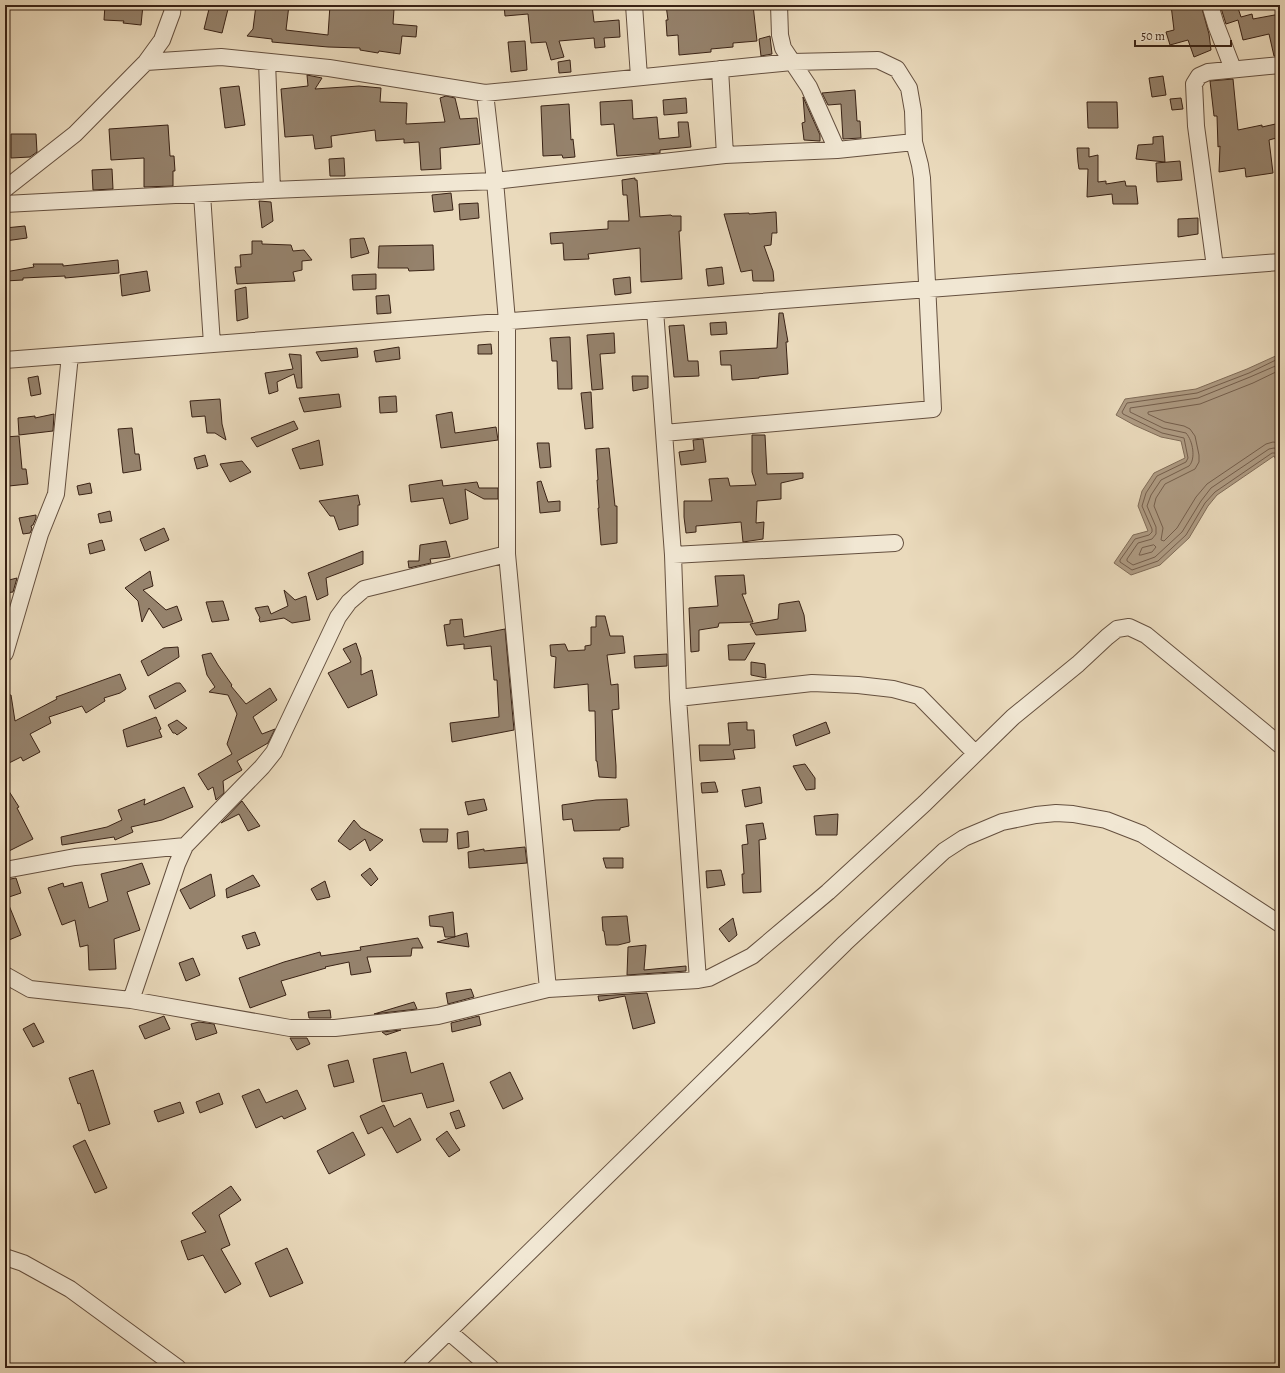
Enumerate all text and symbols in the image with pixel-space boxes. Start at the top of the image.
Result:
scale bar [1135,22,1231,48]
text: 50 m [1141,28,1165,44]

